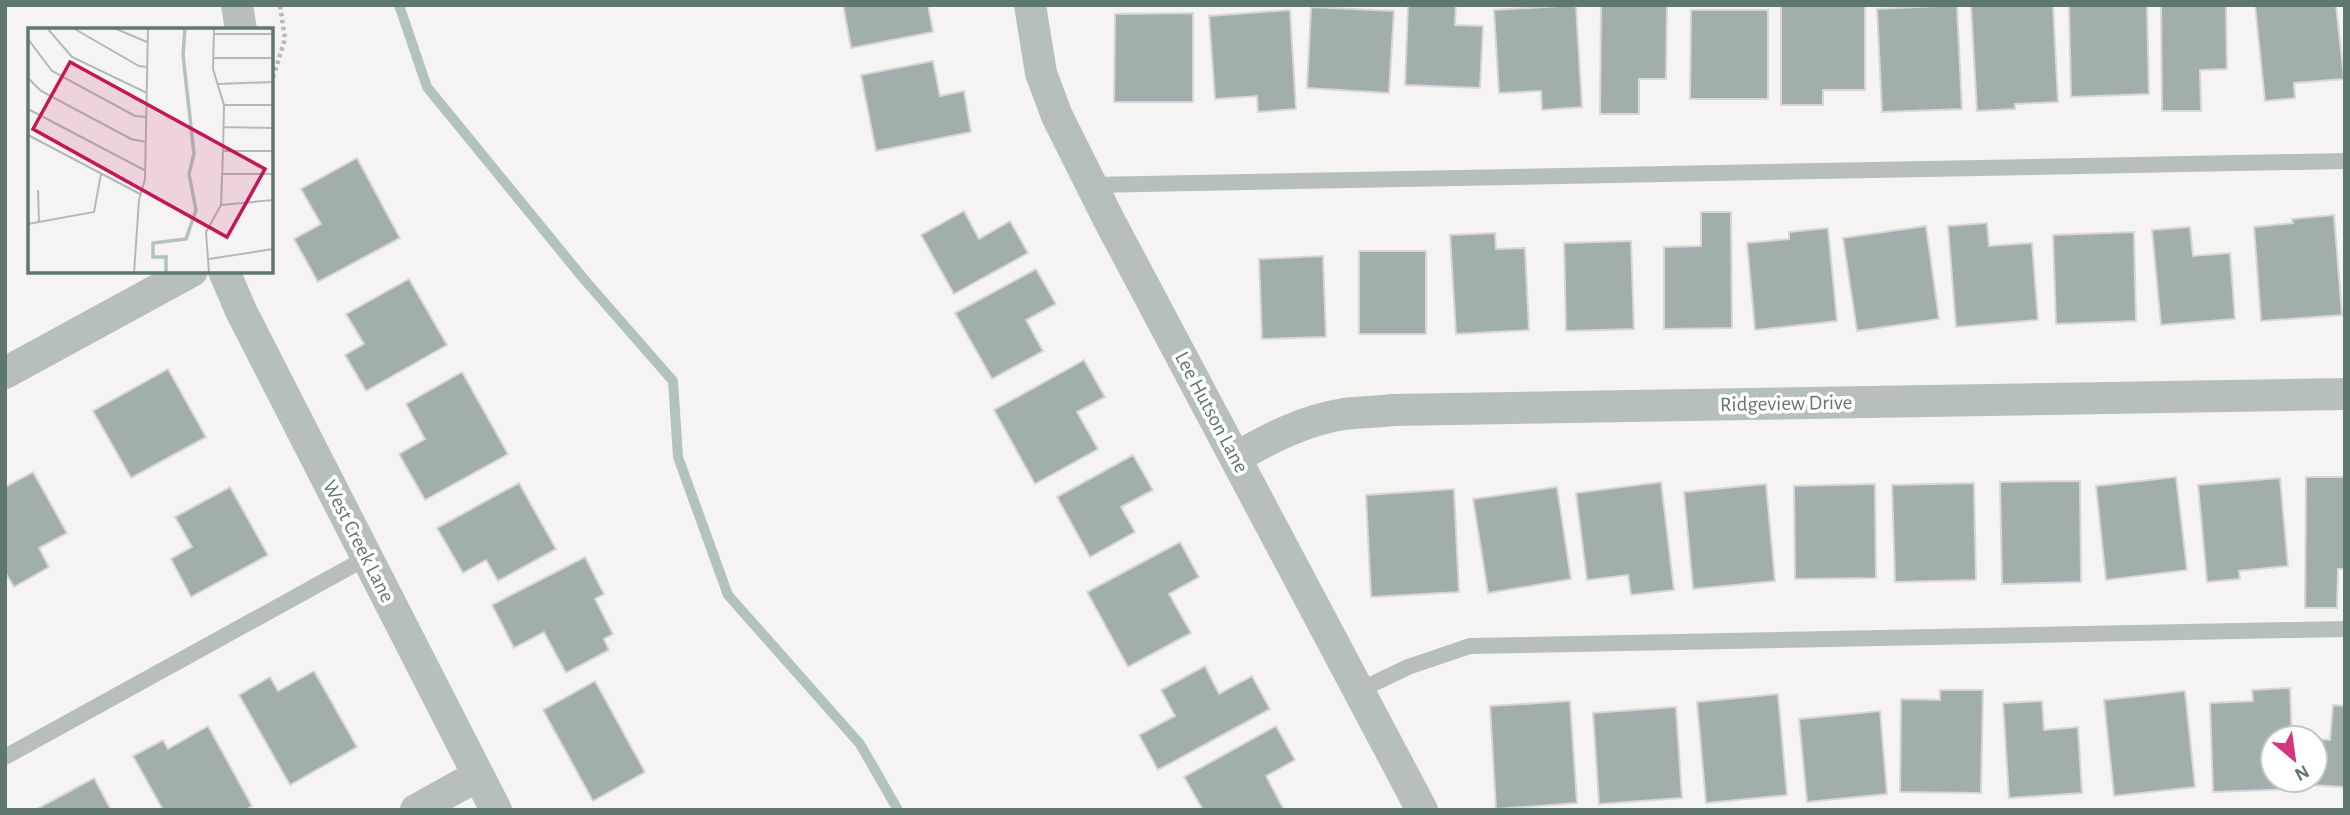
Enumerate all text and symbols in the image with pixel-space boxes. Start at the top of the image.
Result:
inset map [28,28,273,273]
street label: Lee Hutson Lane [1171,348,1252,476]
street label: Ridgeview Drive [1720,392,1852,415]
street label: West Creek Lane [319,477,398,606]
north arrow [2259,724,2329,794]
text: N [2291,761,2312,784]

